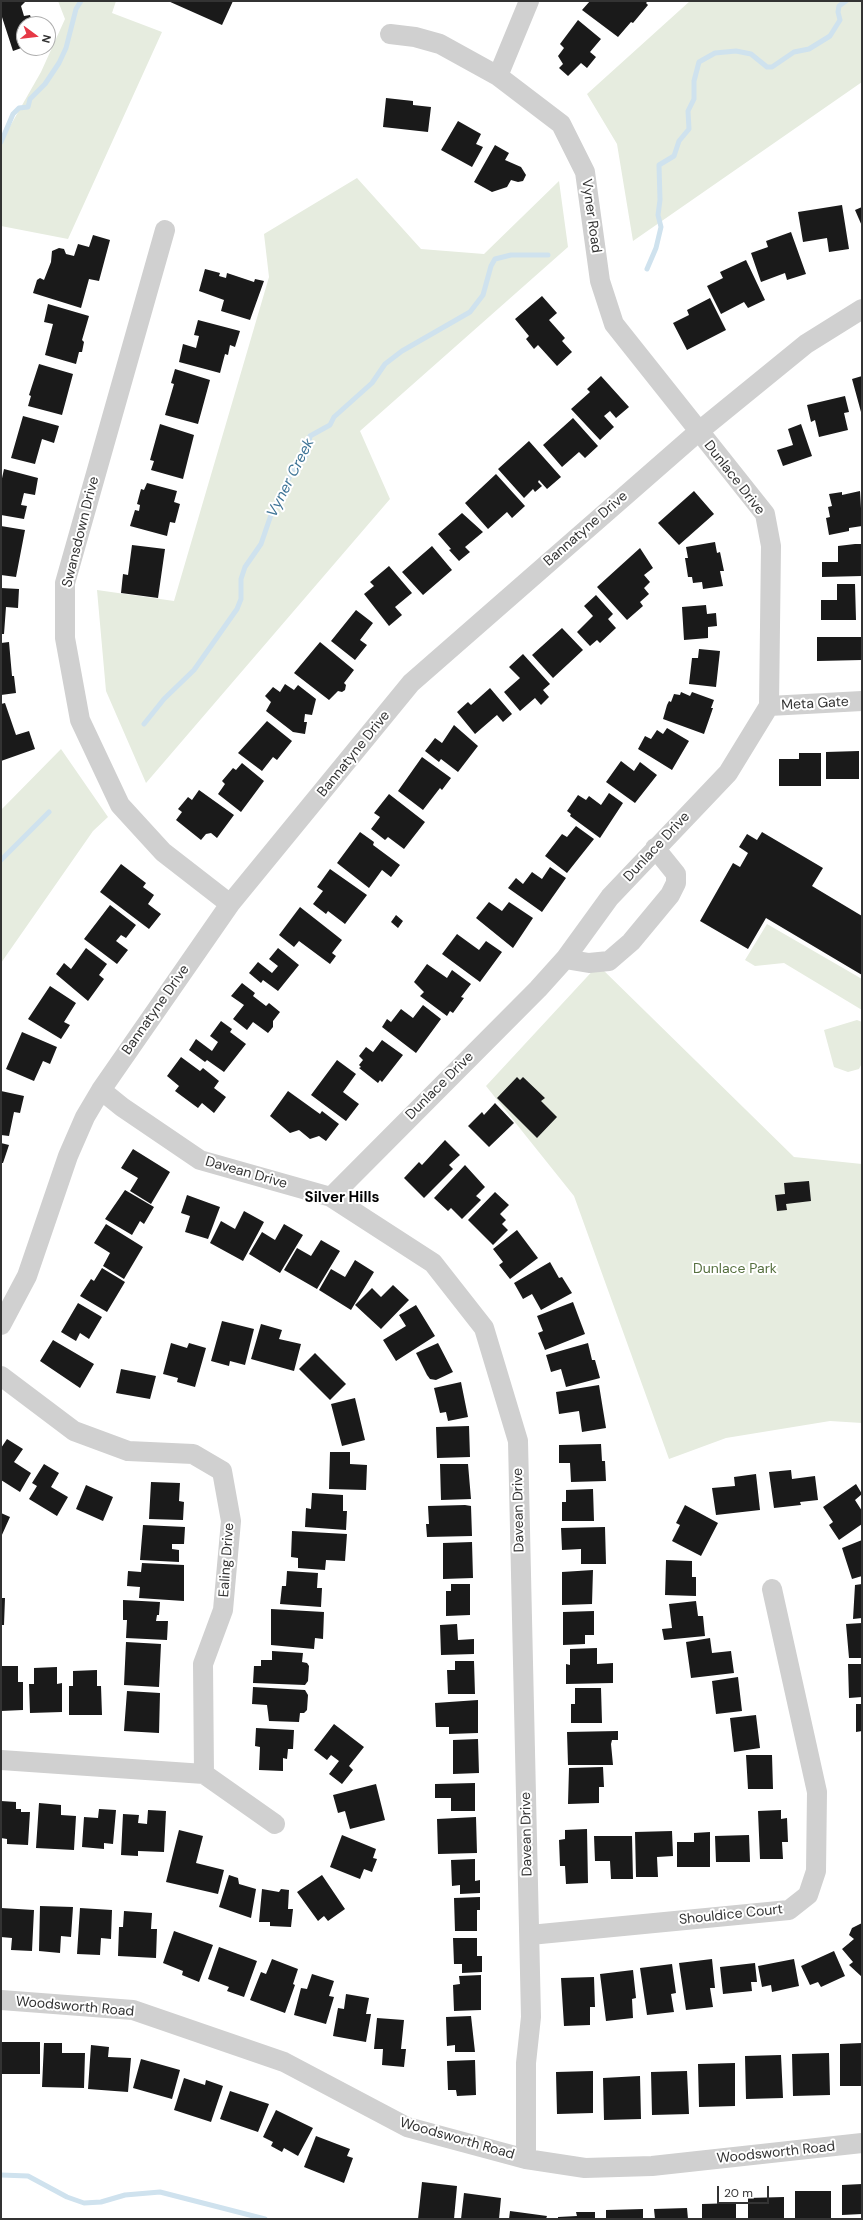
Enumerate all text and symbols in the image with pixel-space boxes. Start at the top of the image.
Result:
north arrow [16,16,56,56]
text: N [39,33,54,45]
street label: Vyner Road [577,178,605,254]
water label: Vyner Creek [263,435,319,521]
street label: Dunlace Drive [700,438,768,518]
street label: Swansdown Drive [59,475,103,589]
street label: Bannatyne Drive [541,488,631,570]
street label: Meta Gate [781,694,849,714]
street label: Bannatyne Drive [314,708,394,800]
street label: Dunlace Drive [620,809,694,885]
street label: Bannatyne Drive [119,962,193,1058]
street label: Dunlace Drive [403,1049,477,1123]
street label: Davean Drive [203,1153,289,1193]
district label: Silver Hills [305,1189,379,1207]
park label: Dunlace Park [693,1261,777,1277]
street label: Davean Drive [510,1468,528,1552]
street label: Ealing Drive [216,1522,238,1598]
street label: Davean Drive [518,1792,536,1876]
street label: Shouldice Court [678,1901,784,1929]
street label: Woodsworth Road [15,1993,135,2021]
street label: Woodsworth Road [398,2115,516,2163]
street label: Woodsworth Road [716,2138,836,2168]
scale bar [719,2178,771,2204]
text: 20 m [724,2185,753,2201]

